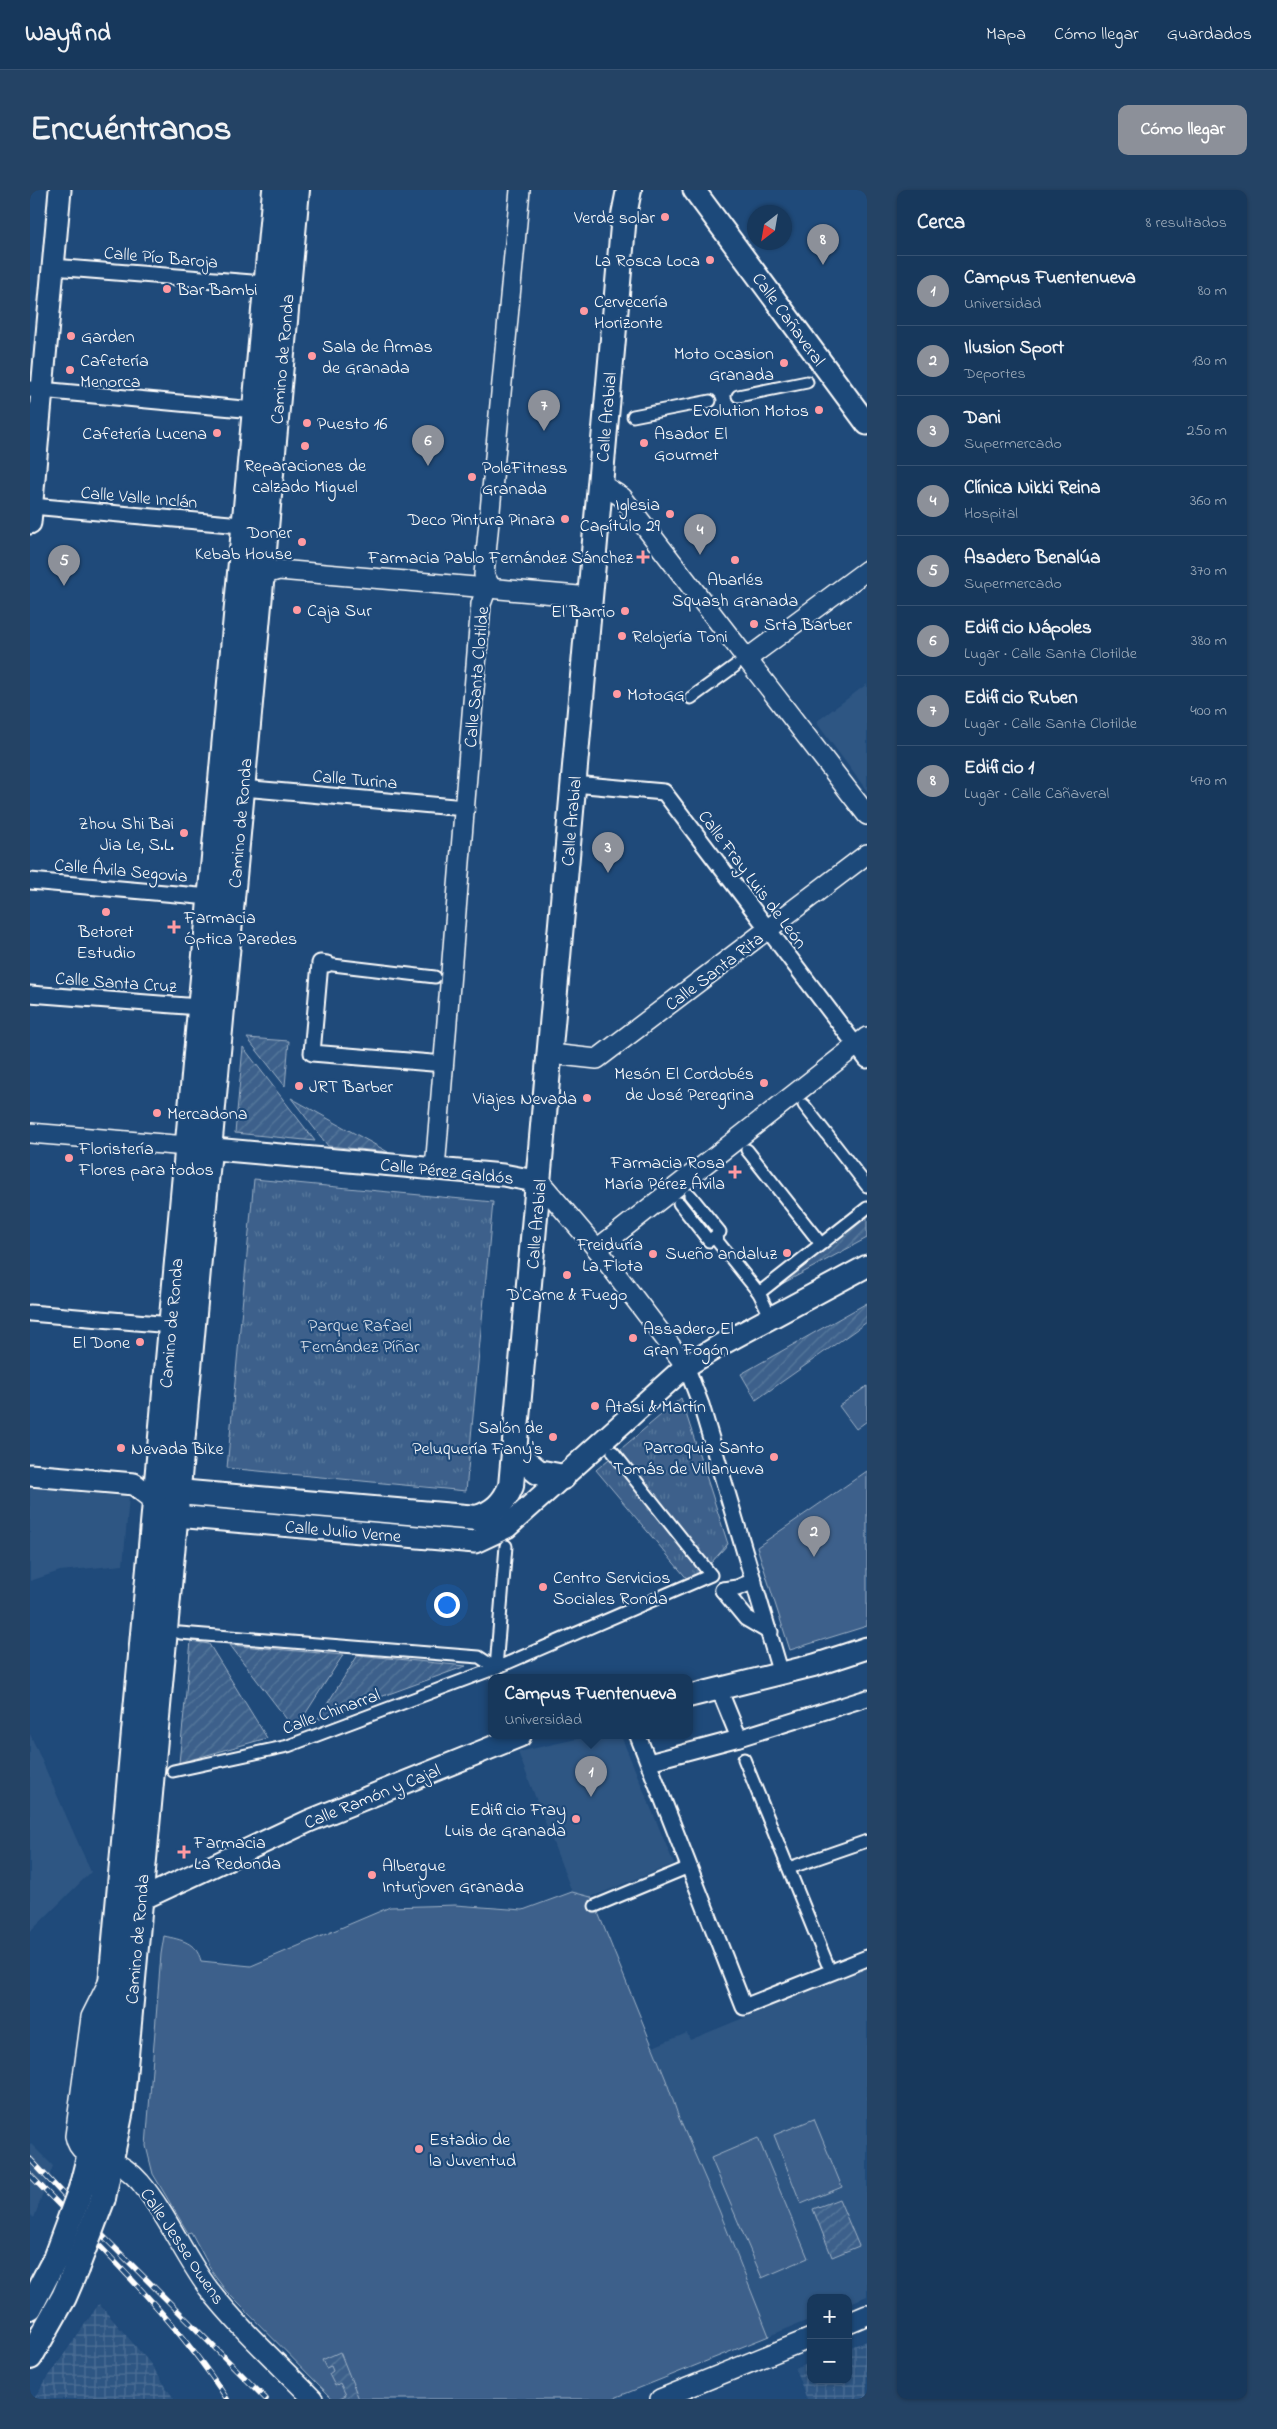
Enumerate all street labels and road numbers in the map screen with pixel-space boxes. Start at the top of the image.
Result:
street label: Calle Pío Baroja [103,241,219,277]
street label: Calle Cañaveral [744,268,830,372]
street label: Camino de Ronda [265,293,303,425]
street label: Calle Arabial [591,371,625,463]
street label: Calle Valle Inclán [79,481,198,517]
street label: Calle Santa Clotilde [459,605,497,749]
street label: Camino de Ronda [223,757,261,889]
street label: Calle Turina [311,764,398,798]
street label: Calle Arabial [556,775,590,867]
street label: Calle Fray Luis de León [691,805,812,955]
street label: Calle Ávila Segovia [53,853,189,892]
street label: Calle Santa Rita [660,927,770,1018]
street label: Calle Santa Cruz [54,967,178,1001]
street label: Calle Pérez Galdós [379,1153,515,1193]
street label: Calle Arabial [521,1178,555,1270]
street label: Camino de Ronda [154,1257,192,1389]
street label: Calle Julio Verne [284,1515,403,1551]
street label: Calle Chinarral [279,1683,384,1743]
street label: Calle Ramón y Cajal [301,1759,445,1837]
street label: Camino de Ronda [120,1873,158,2005]
street label: Calle Jesse Owens [133,2184,230,2311]

